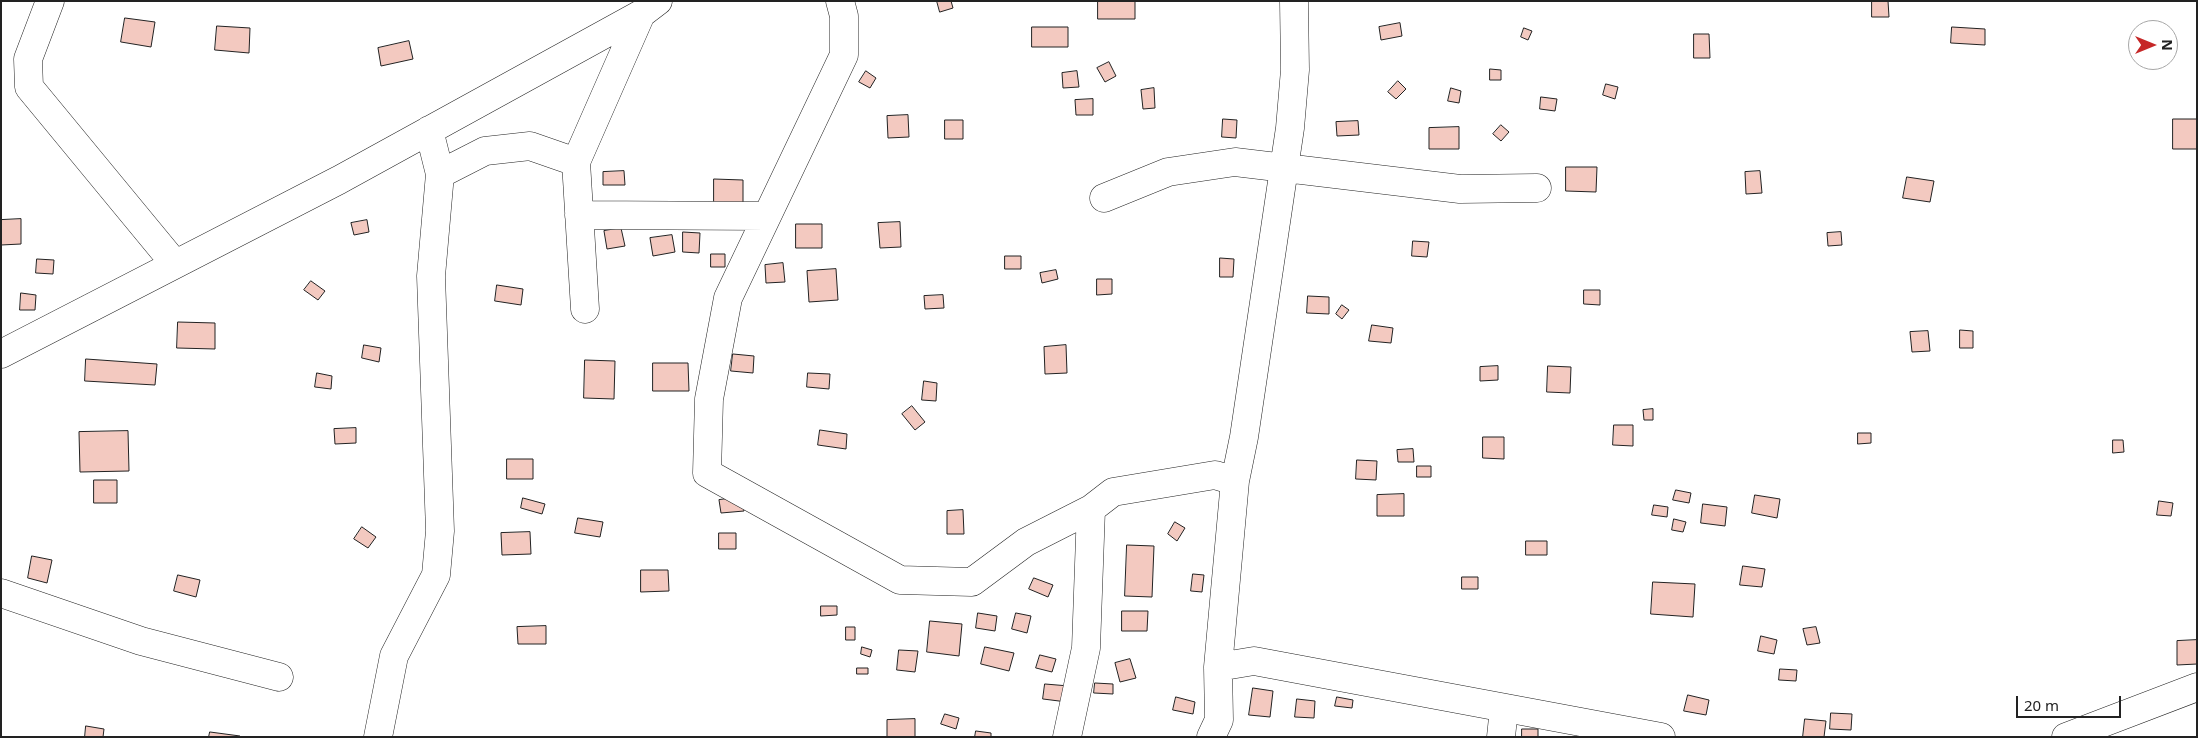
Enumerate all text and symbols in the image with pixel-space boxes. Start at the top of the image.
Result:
north arrow [2128,20,2178,70]
text: N [2158,39,2177,51]
scale bar [2018,686,2123,718]
text: 20 m [2024,695,2059,715]

